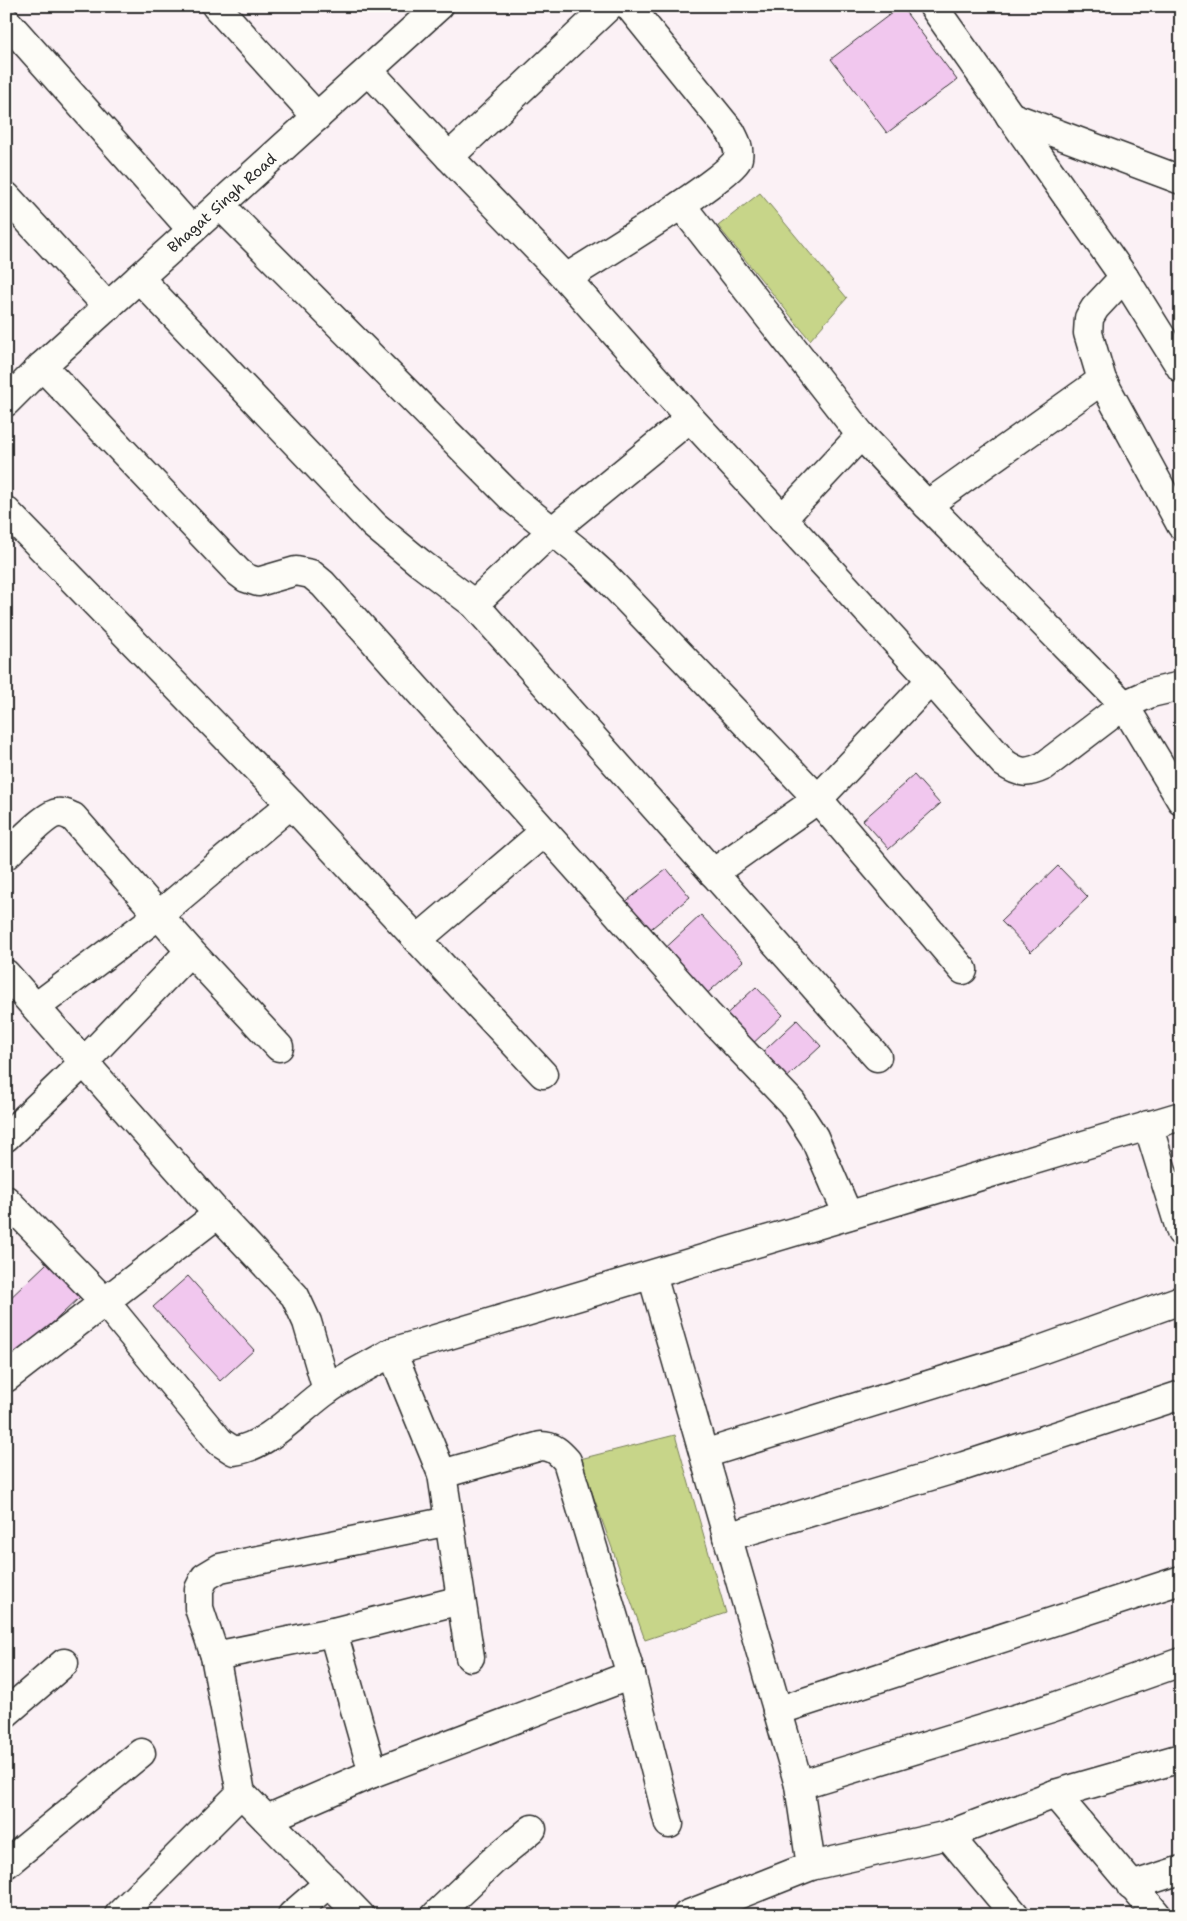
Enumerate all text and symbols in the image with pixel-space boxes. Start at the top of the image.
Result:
street label: Bhagat Singh Road [163,148,281,257]

